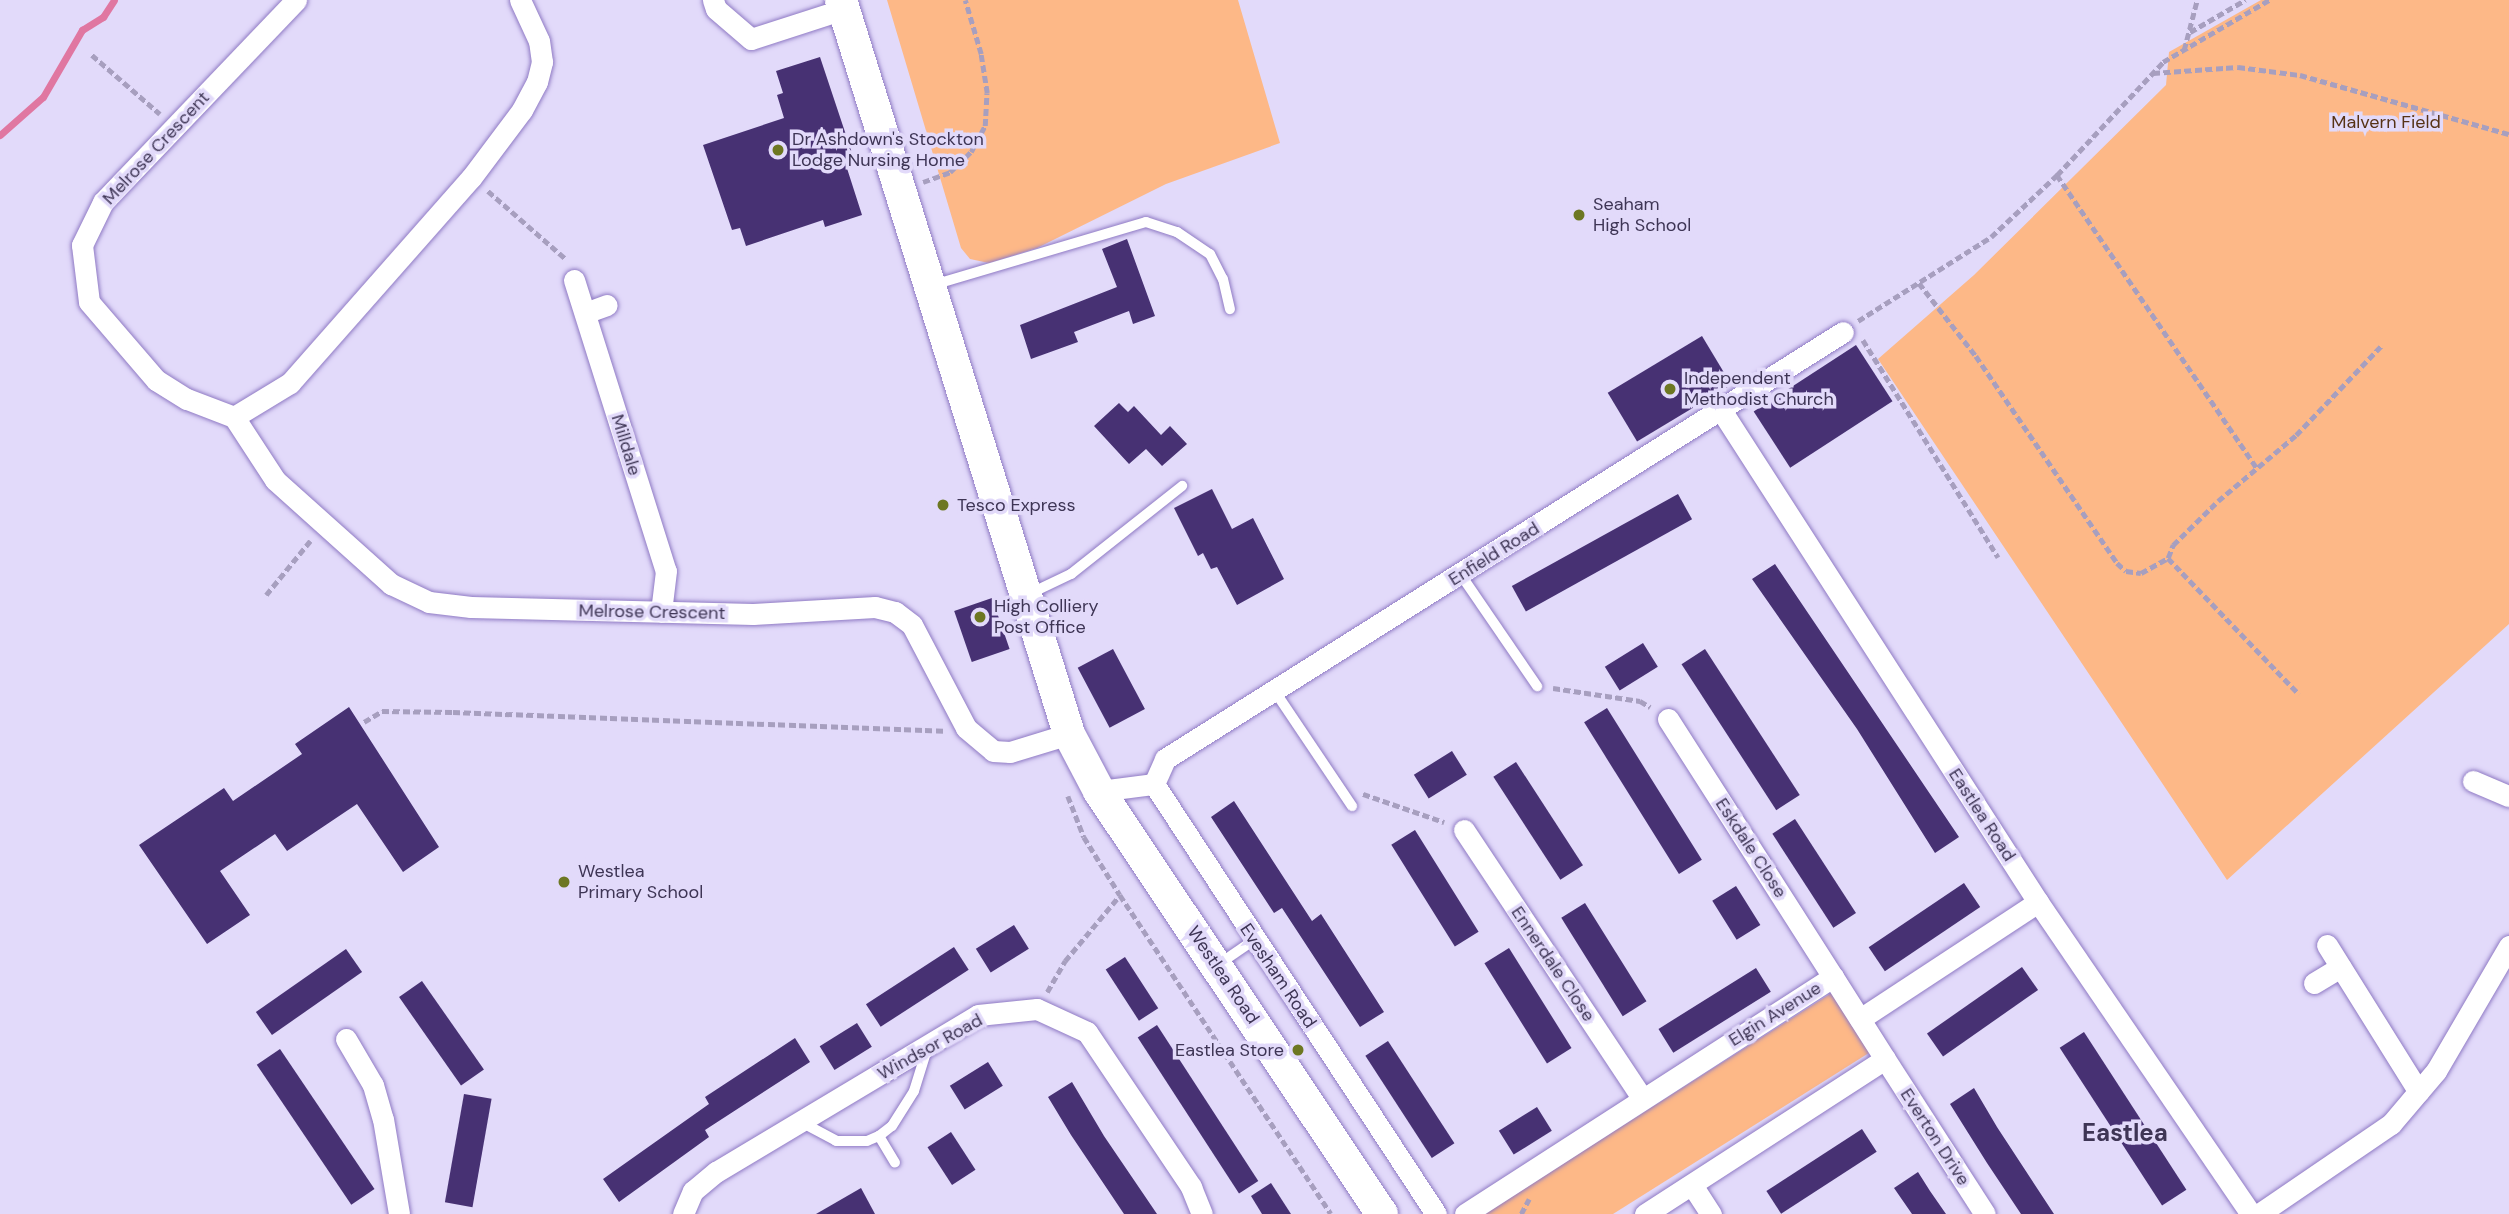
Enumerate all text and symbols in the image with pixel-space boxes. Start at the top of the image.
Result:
street label: Melrose Crescent [98,87,214,209]
park label: Malvern Field [2331,111,2441,133]
place label: Dr Ashdown's Stockton Lodge Nursing Home [792,129,984,172]
marker: Dr Ashdown's Stockton Lodge Nursing Home [770,142,786,158]
place label: Seaham High School [1593,194,1691,236]
marker: Seaham High School [1571,207,1587,223]
place label: Independent Methodist Church [1684,368,1834,410]
marker: Independent Methodist Church [1662,381,1678,397]
street label: Milldale [606,412,646,478]
place label: Tesco Express [957,494,1075,516]
marker: Tesco Express [935,497,951,513]
street label: Enfield Road [1445,518,1543,590]
place label: High Colliery Post Office [994,596,1099,638]
street label: Melrose Crescent [578,600,726,624]
marker: High Colliery Post Office [972,609,988,625]
street label: Eastlea Road [1944,765,2020,865]
street label: Eskdale Close [1711,794,1791,902]
place label: Westlea Primary School [578,861,703,903]
marker: Westlea Primary School [556,874,572,890]
street label: Ennerdale Close [1506,902,1600,1026]
street label: Evesham Road [1235,920,1321,1032]
street label: Westlea Road [1182,922,1264,1028]
street label: Elgin Avenue [1725,977,1825,1051]
street label: Windsor Road [874,1009,986,1085]
place label: Eastlea Store [1175,1039,1284,1061]
marker: Eastlea Store [1290,1042,1306,1058]
street label: Everton Drive [1896,1084,1974,1190]
district label: Eastlea [2082,1119,2168,1147]

